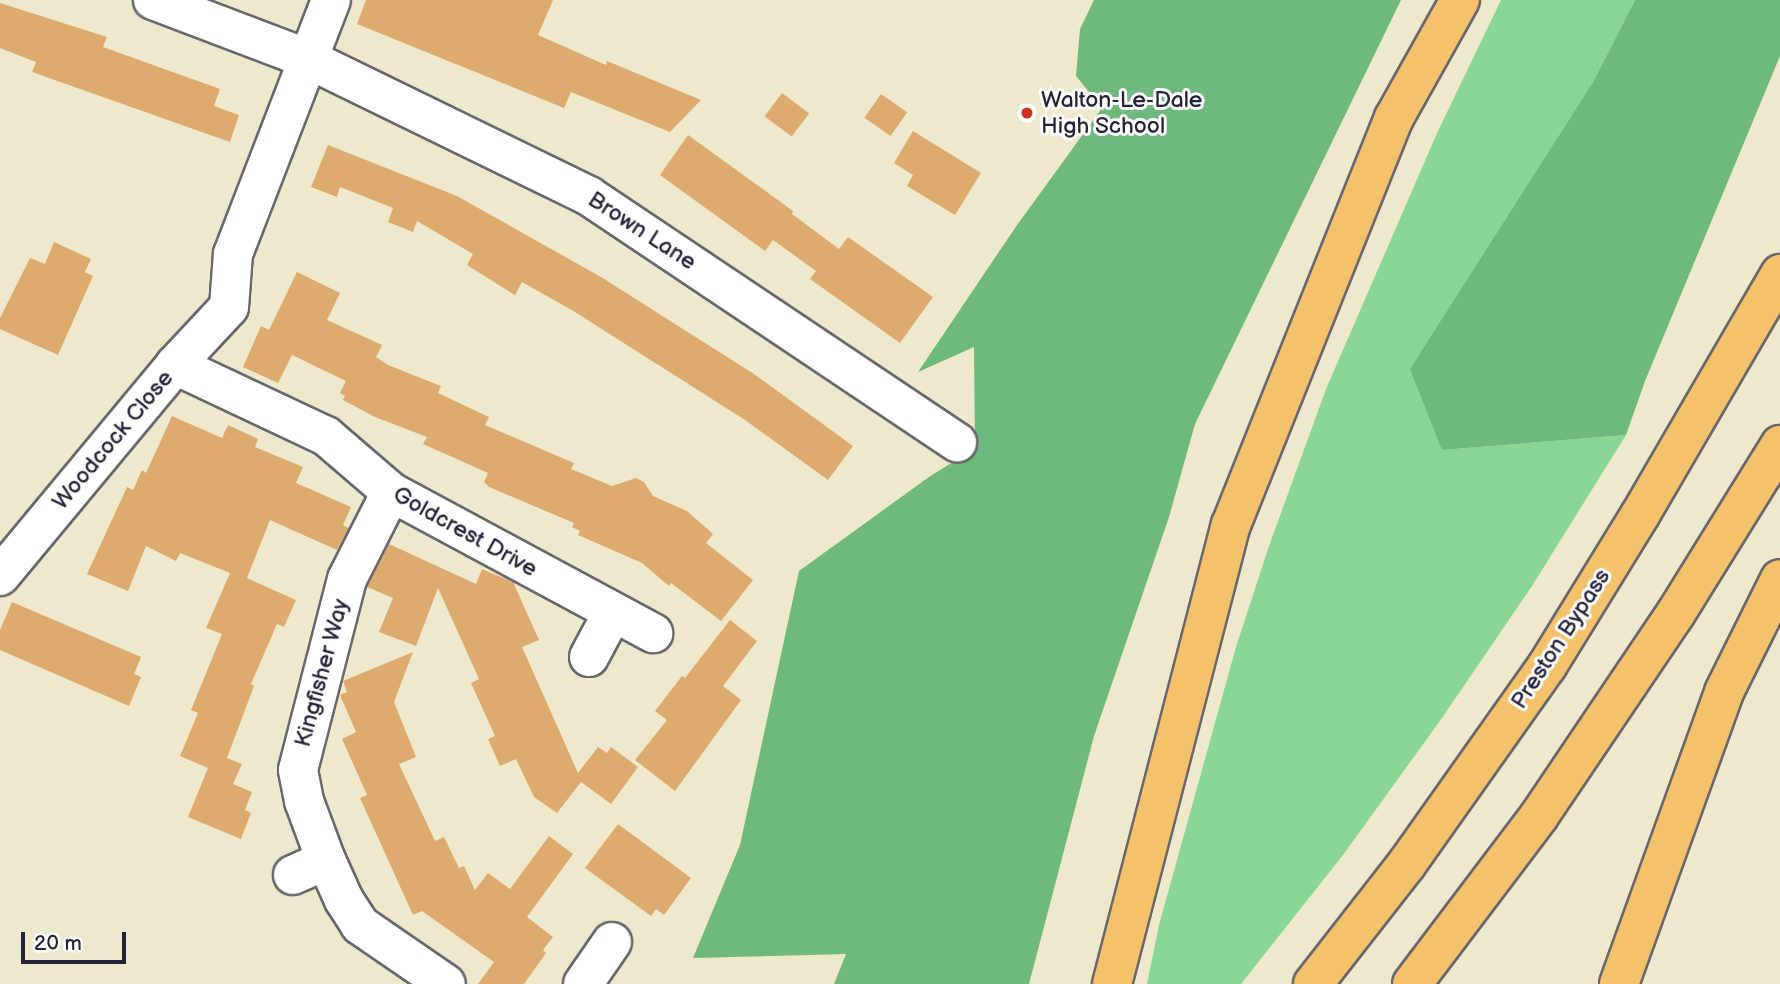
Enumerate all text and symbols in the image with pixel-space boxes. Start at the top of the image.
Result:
place label: Walton-Le-Dale High School [1041,86,1202,140]
marker: Walton-Le-Dale High School [1019,105,1035,121]
street label: Brown Lane [583,186,701,276]
street label: Woodcock Close [47,365,179,515]
street label: Goldcrest Drive [388,481,542,583]
street label: Preston Bypass [1506,564,1616,714]
street label: Kingfisher Way [289,596,355,750]
scale bar [24,918,130,962]
text: 20 m [34,931,82,956]

